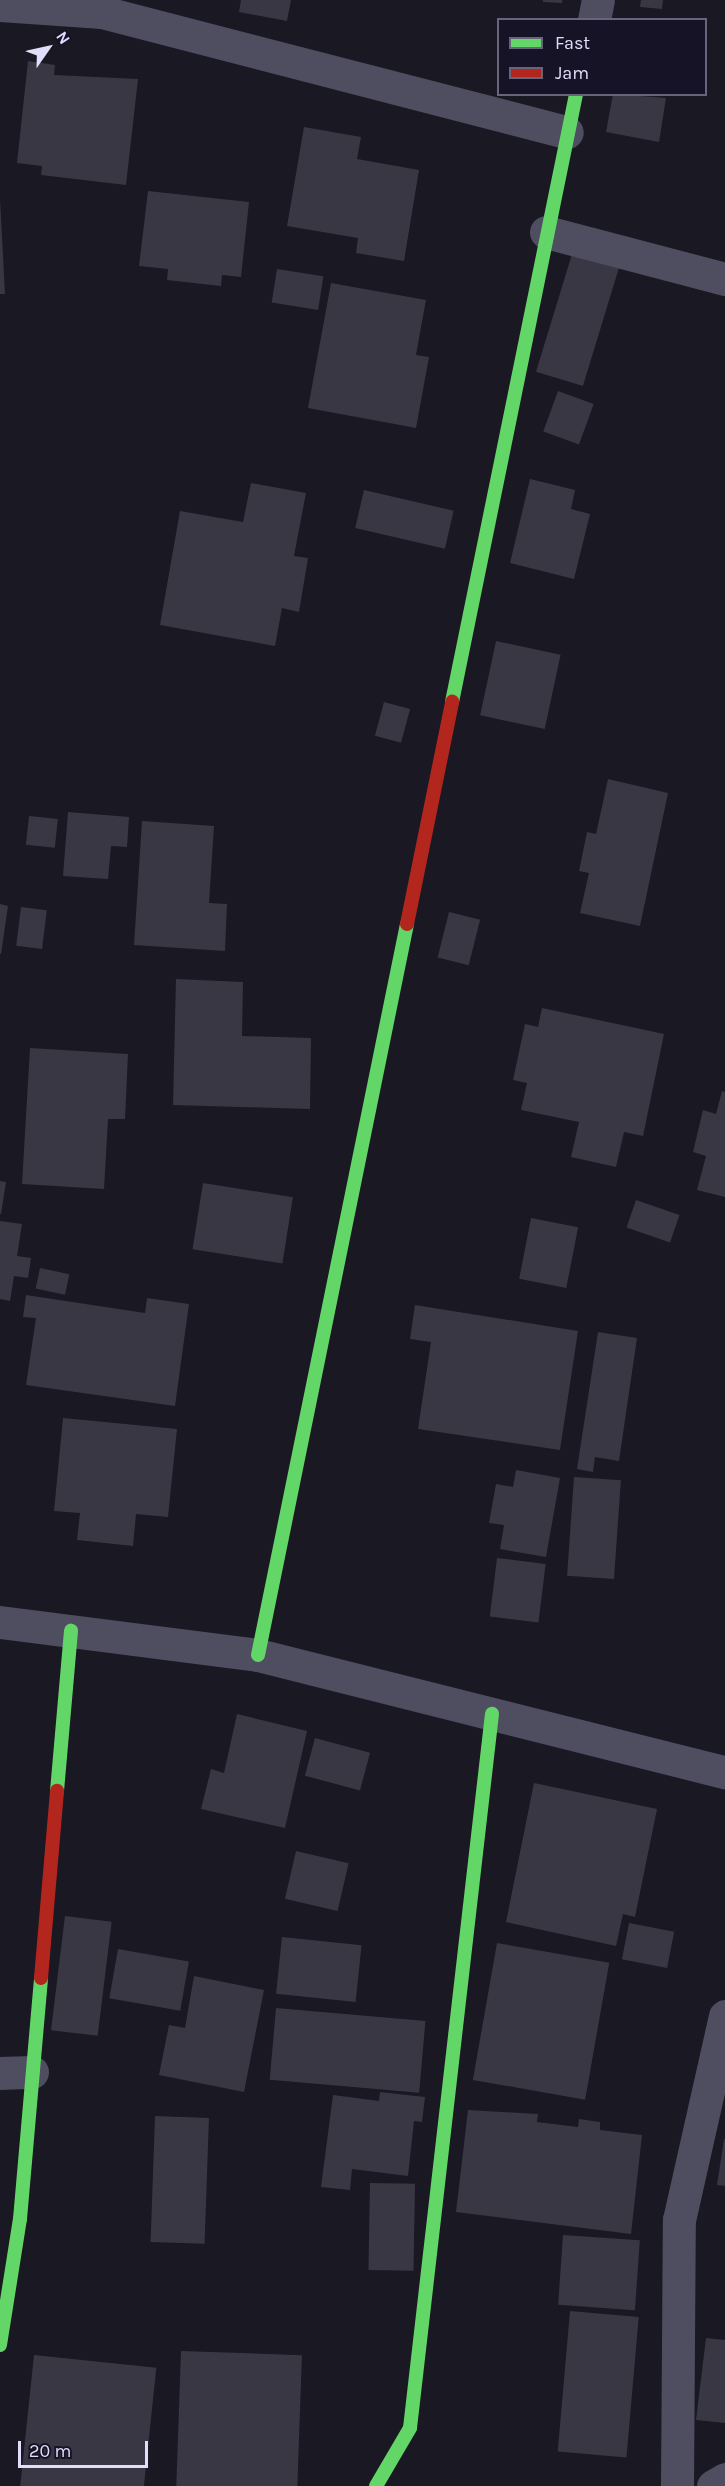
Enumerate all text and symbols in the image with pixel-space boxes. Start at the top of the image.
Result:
north arrow [18,18,78,78]
legend [497,18,707,96]
text: N [52,28,74,48]
text: Fast [555,32,590,54]
text: Jam [555,62,589,84]
scale bar [21,2429,152,2467]
text: 20 m [29,2440,71,2462]

